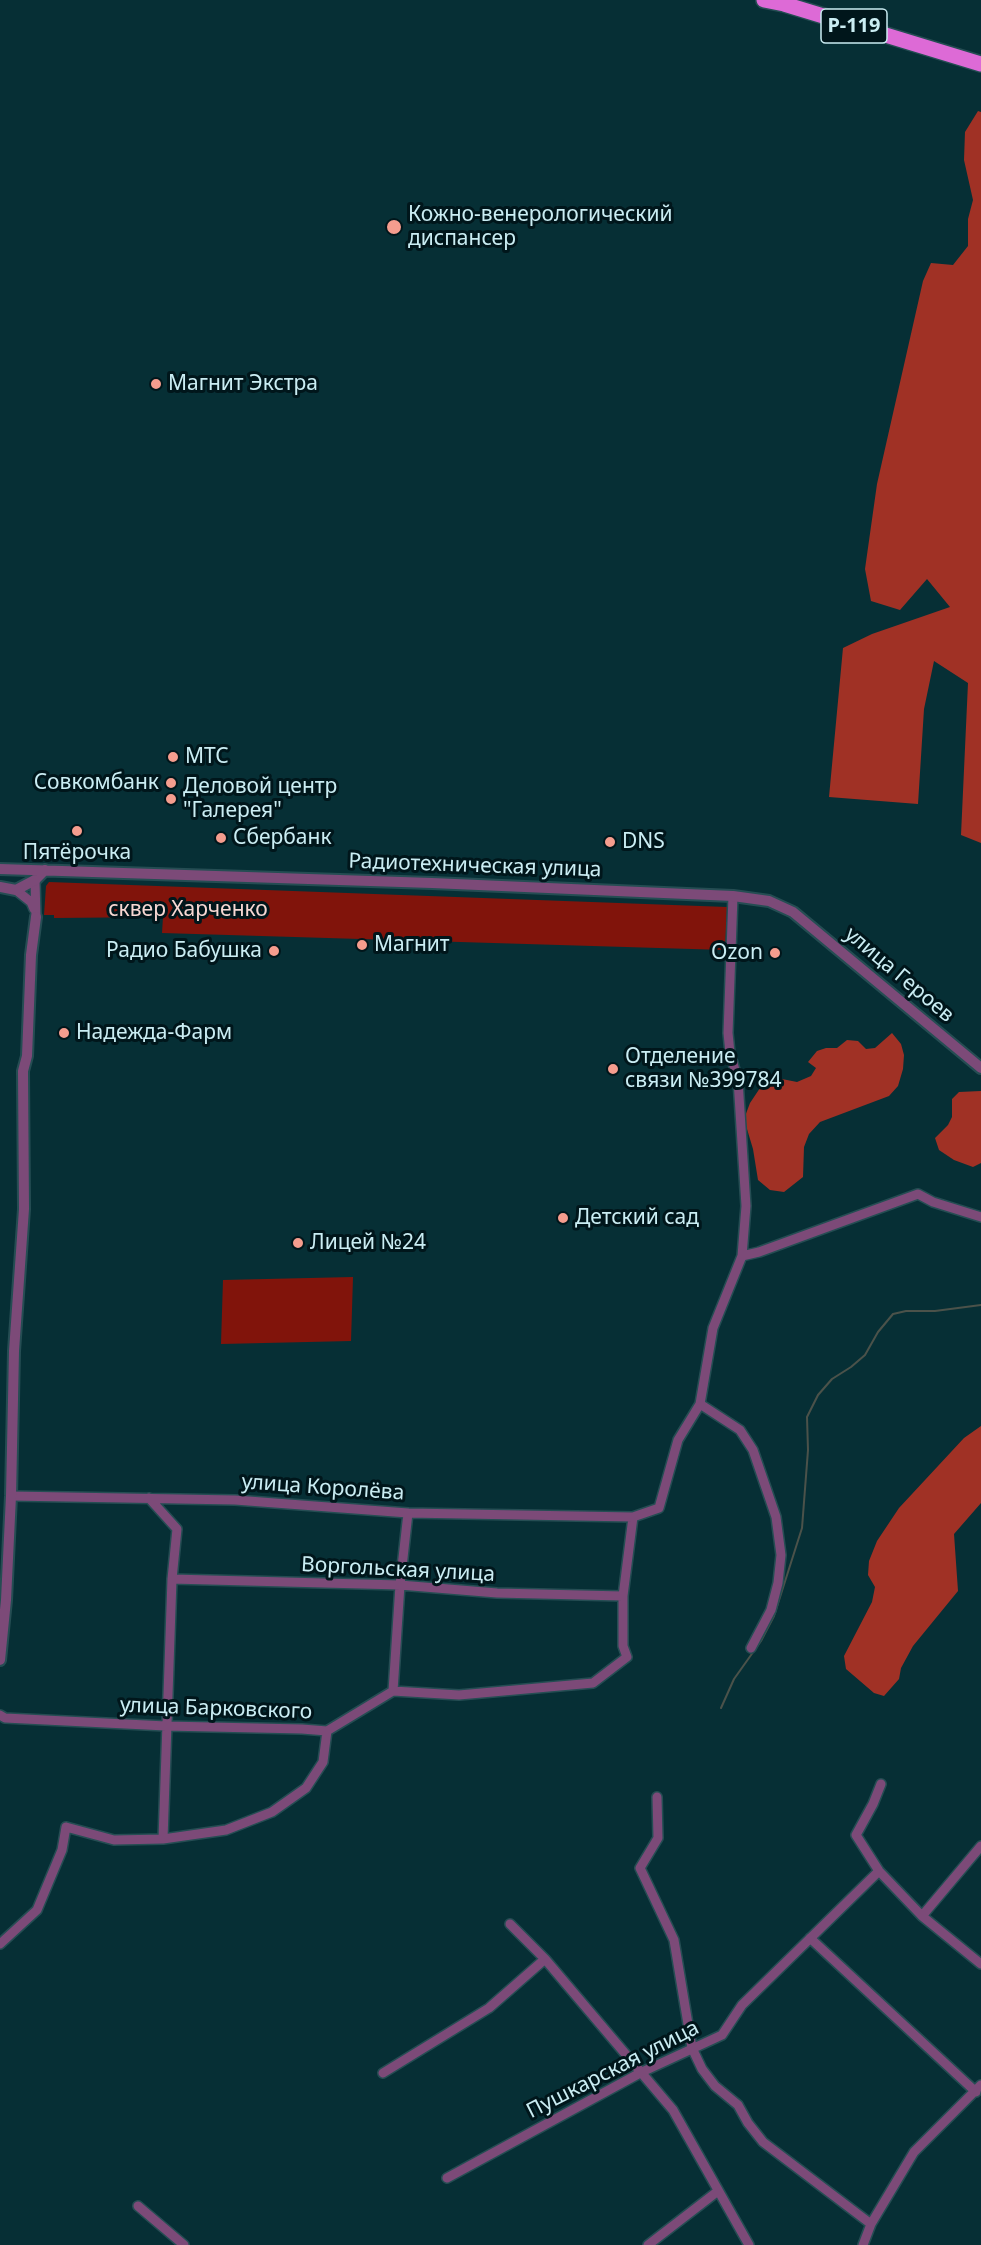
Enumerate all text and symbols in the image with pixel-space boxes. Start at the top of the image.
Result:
road number: Р-119 [821,9,887,43]
place label: Кожно-венерологический диспансер [408,202,673,252]
marker: Кожно-венерологический диспансер [385,218,403,236]
place label: Магнит Экстра [168,371,318,397]
marker: Магнит Экстра [149,377,163,391]
place label: МТС [185,744,229,770]
marker: МТС [166,750,180,764]
place label: Совкомбанк [34,770,159,796]
place label: Деловой центр "Галерея" [183,774,337,824]
marker: Совкомбанк [164,776,178,790]
marker: Деловой центр "Галерея" [164,792,178,806]
marker: Пятёрочка [70,824,84,838]
place label: Сбербанк [233,825,332,851]
place label: DNS [622,829,665,855]
marker: Сбербанк [214,831,228,845]
marker: DNS [603,835,617,849]
place label: Пятёрочка [23,840,131,866]
street label: Радиотехническая улица [348,849,602,883]
park label: сквер Харченко [108,897,268,923]
street label: улица Героев [839,922,959,1028]
place label: Магнит [374,932,450,958]
place label: Радио Бабушка [106,938,262,964]
marker: Магнит [355,938,369,952]
place label: Ozon [711,940,763,966]
marker: Радио Бабушка [267,944,281,958]
marker: Ozon [768,946,782,960]
place label: Надежда-Фарм [76,1020,232,1046]
marker: Надежда-Фарм [57,1026,71,1040]
place label: Отделение связи №399784 [625,1044,782,1094]
marker: Отделение связи №399784 [606,1062,620,1076]
place label: Детский сад [575,1205,699,1231]
marker: Детский сад [556,1211,570,1225]
place label: Лицей №24 [310,1230,426,1256]
marker: Лицей №24 [291,1236,305,1250]
street label: улица Королёва [241,1470,405,1506]
street label: Воргольская улица [300,1552,496,1588]
street label: улица Барковского [119,1693,313,1725]
street label: Пушкарская улица [523,2016,703,2124]

